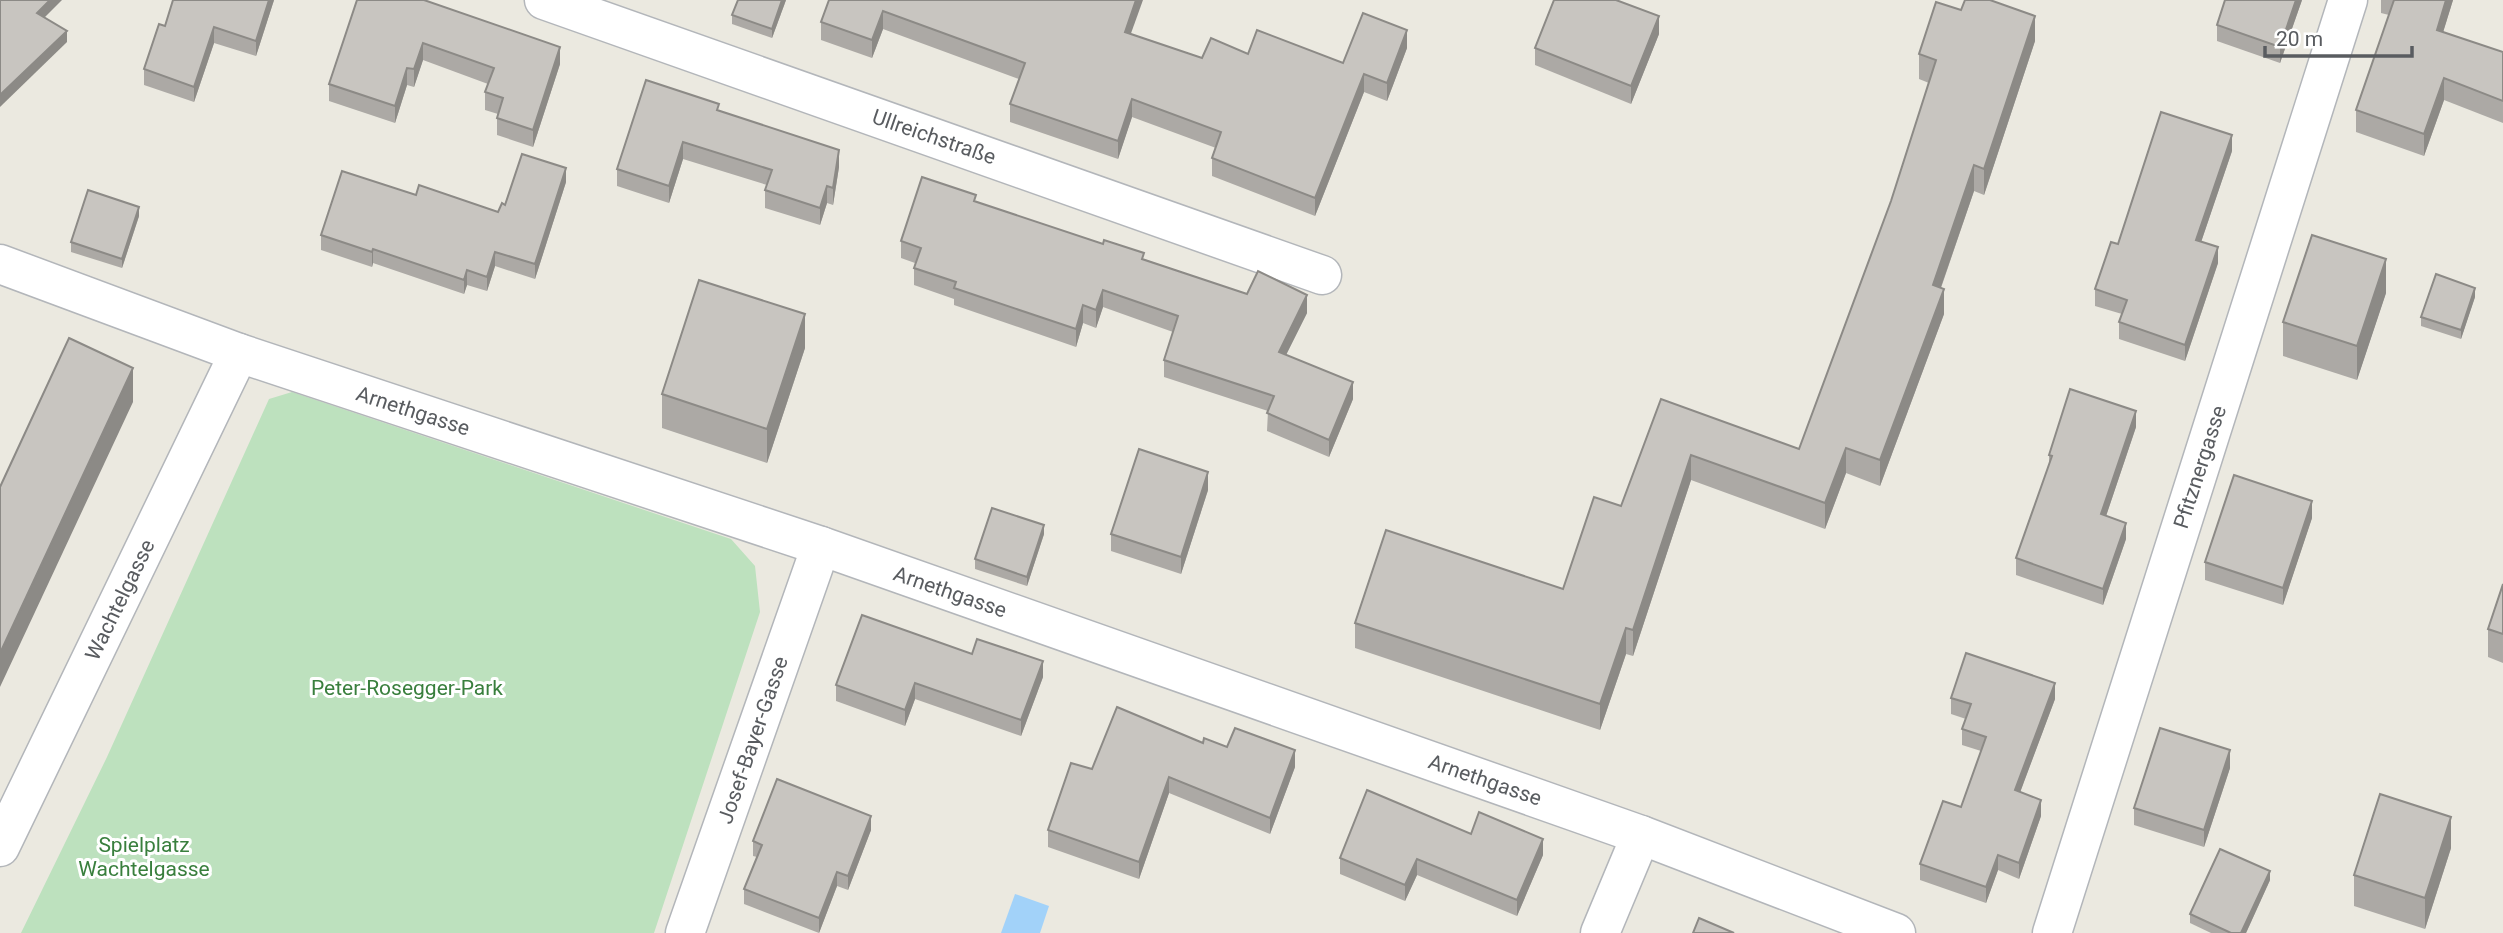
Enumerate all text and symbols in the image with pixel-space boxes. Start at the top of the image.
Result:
scale bar [2265,14,2412,58]
text: 20 m [2276,27,2323,51]
street label: Ullreichstraße [869,105,999,169]
street label: Arnethgasse [353,381,473,441]
street label: Pfitznergasse [2169,402,2231,532]
street label: Wachtelgasse [80,536,160,664]
street label: Arnethgasse [890,561,1010,623]
street label: Josef-Bayer-Gasse [713,653,793,827]
park label: Peter-Rosegger-Park [311,676,503,700]
street label: Arnethgasse [1425,749,1545,811]
park label: Spielplatz Wachtelgasse [78,833,210,881]

